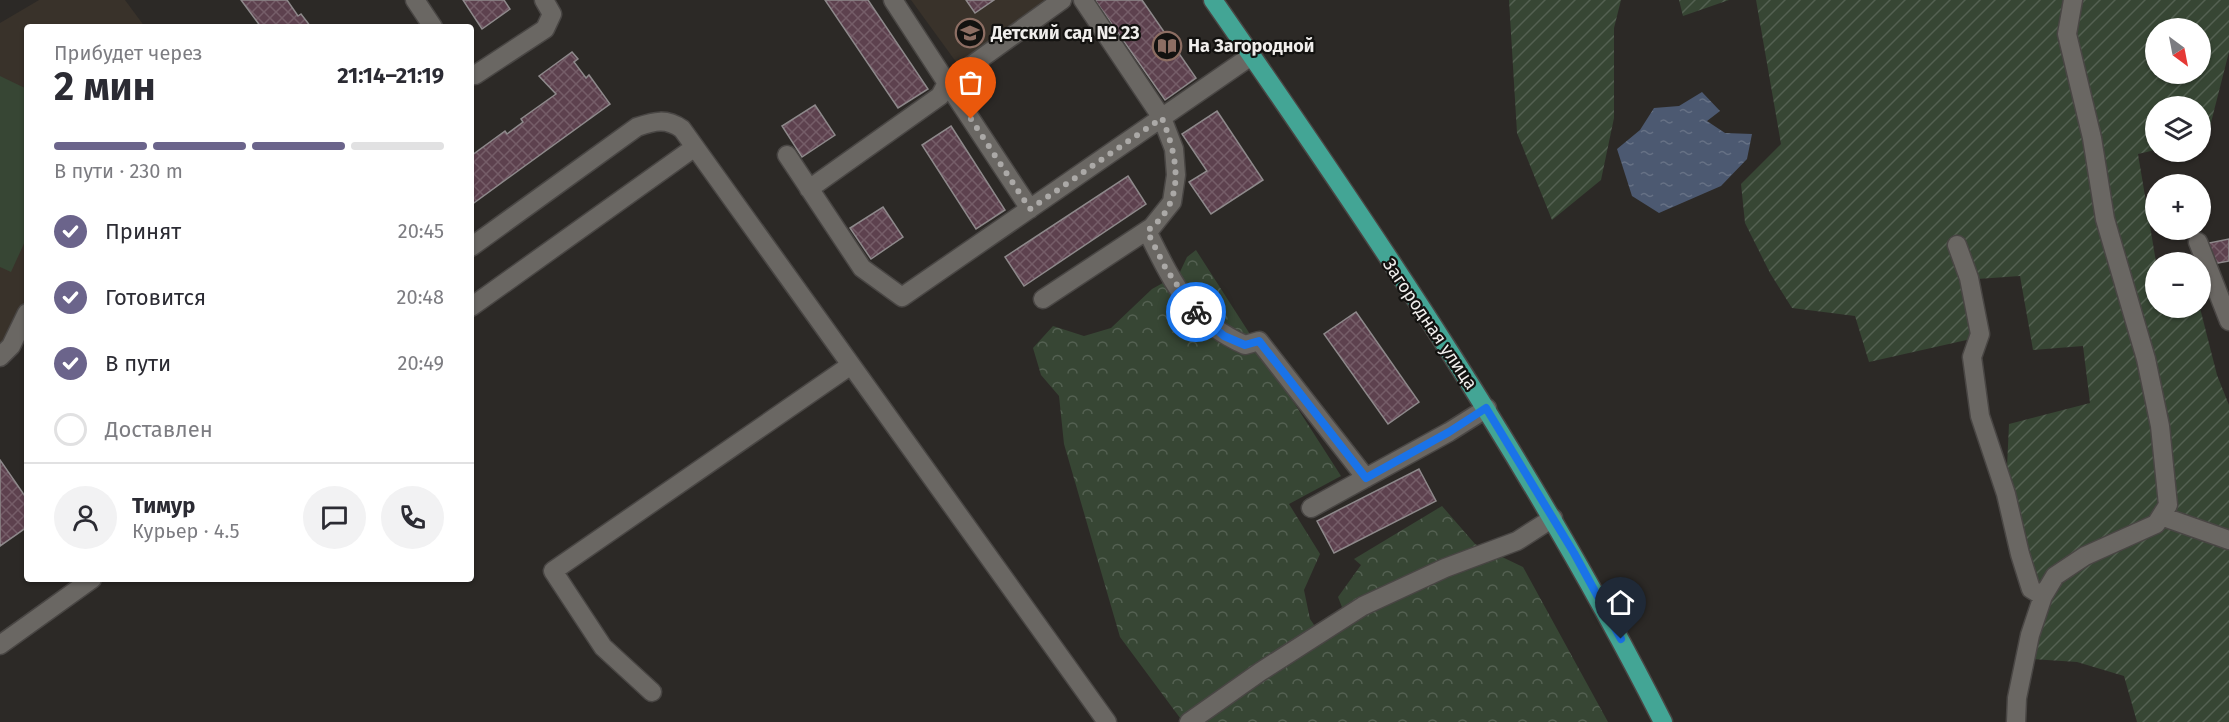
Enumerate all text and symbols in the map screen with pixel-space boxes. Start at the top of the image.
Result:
school or university icon: Детский сад № 23 [954,17,986,49]
north arrow [2145,18,2211,84]
map controls [2145,18,2211,318]
place label: Детский сад № 23 [990,22,1140,44]
library icon: На Загородной [1151,30,1183,62]
place label: На Загородной [1188,35,1314,57]
text: Прибудет через [54,41,203,65]
pin [945,57,996,119]
text: 21:14–21:19 [337,62,444,89]
text: 2 мин [54,64,156,110]
icon: bag [954,66,987,99]
button: layers [2145,96,2211,162]
text: В пути · 230 m [54,159,183,183]
button: + [2145,174,2211,240]
icon: check [54,215,87,248]
text: Принят [105,218,181,245]
text: 20:45 [398,219,444,243]
button: − [2145,252,2211,318]
street label: Загородная улица [1378,254,1482,394]
icon: check [54,281,87,314]
courier [1166,282,1226,342]
text: Готовится [105,284,206,311]
text: 20:48 [397,285,444,309]
icon: bike [1180,296,1213,329]
icon: check [54,347,87,380]
text: В пути [105,350,171,377]
text: 20:49 [398,351,444,375]
text: Доставлен [105,416,213,443]
button: person [54,486,117,549]
button: chat [303,486,366,549]
button: phone [381,486,444,549]
text: Тимур [132,492,195,519]
text: Курьер · 4.5 [132,519,239,543]
pin [1595,577,1646,639]
icon: home [1604,586,1637,619]

